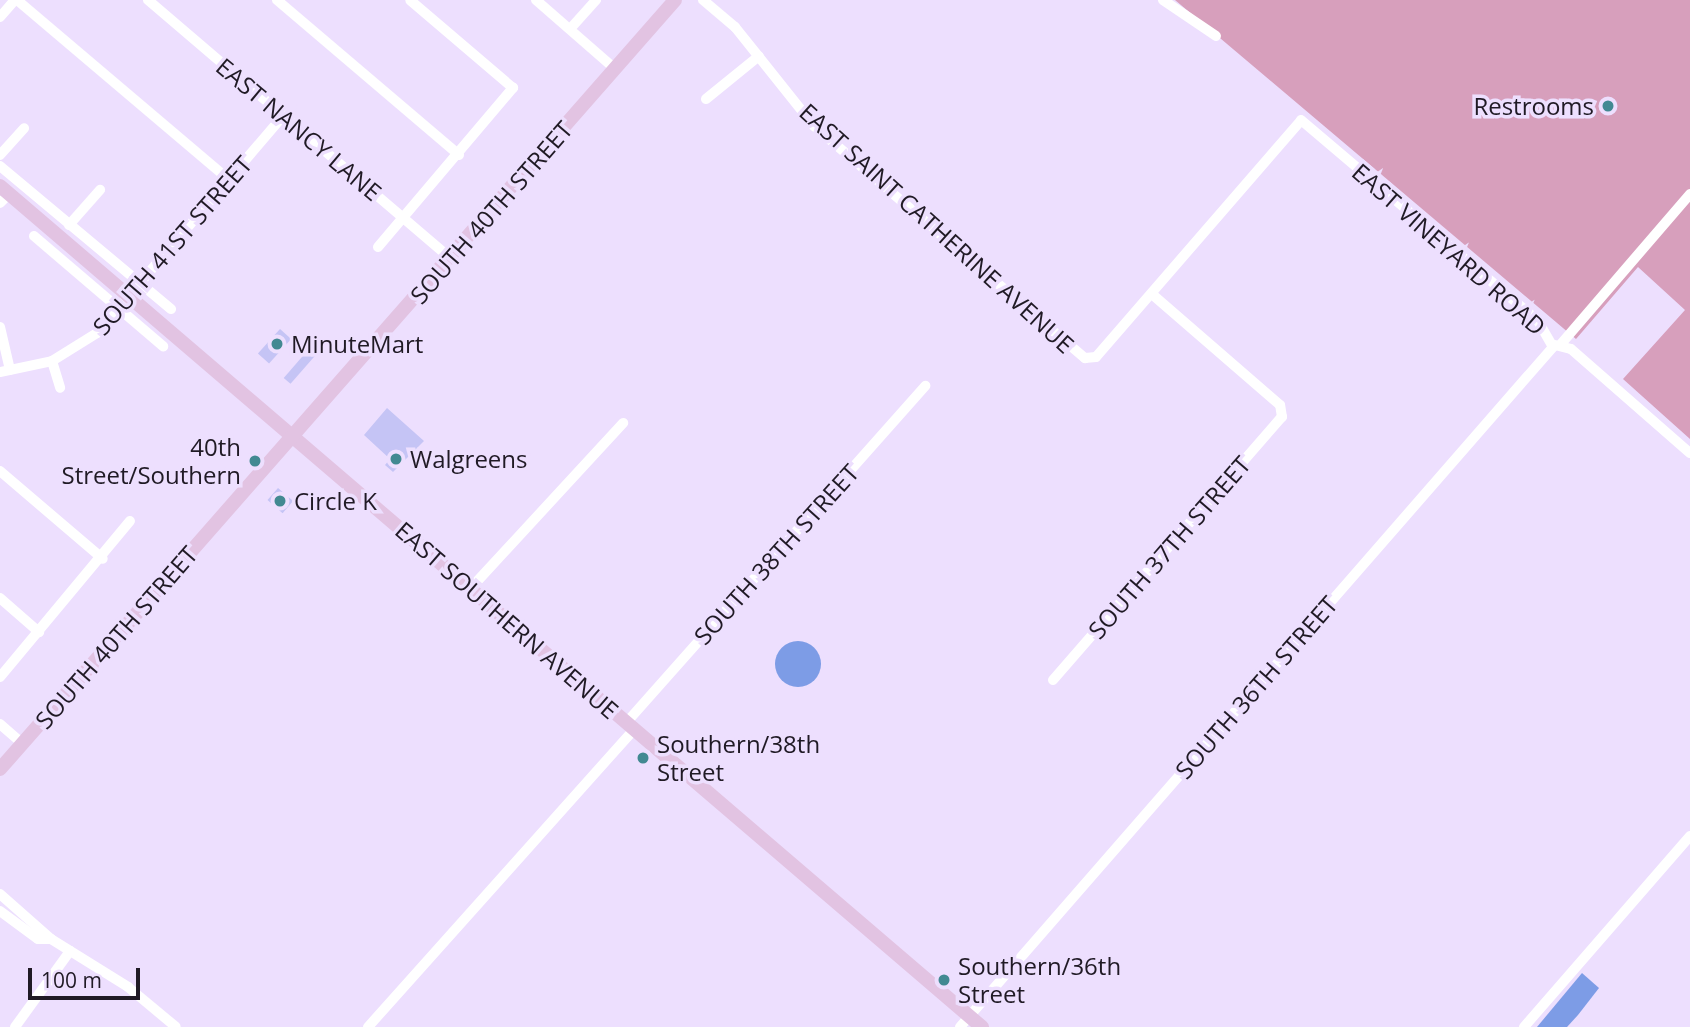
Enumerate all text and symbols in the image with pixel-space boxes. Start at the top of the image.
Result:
street label: EAST NANCY LANE [211,52,387,206]
place label: Restrooms [1473,92,1594,120]
street label: EAST SAINT CATHERINE AVENUE [794,97,1080,359]
marker: Restrooms [1600,98,1616,114]
street label: SOUTH 40TH STREET [404,115,578,309]
street label: SOUTH 41ST STREET [86,150,258,340]
street label: EAST VINEYARD ROAD [1346,157,1552,341]
place label: MinuteMart [291,330,423,358]
marker: MinuteMart [269,336,285,352]
place label: 40th Street/Southern [62,433,241,489]
place label: Walgreens [410,445,528,473]
street label: SOUTH 37TH STREET [1082,450,1256,644]
marker: Walgreens [388,451,404,467]
marker: 40th Street/Southern [247,453,263,469]
street label: SOUTH 38TH STREET [688,458,864,650]
place label: Circle K [294,487,377,515]
marker: Circle K [272,493,288,509]
street label: EAST SOUTHERN AVENUE [390,515,624,725]
street label: SOUTH 40TH STREET [29,540,203,734]
street label: SOUTH 36TH STREET [1169,590,1343,784]
place label: Southern/38th Street [657,730,820,786]
marker: Southern/38th Street [635,750,651,766]
place label: Southern/36th Street [958,952,1121,1008]
scale bar [32,954,144,998]
text: 100 m [41,966,102,994]
marker: Southern/36th Street [936,972,952,988]

